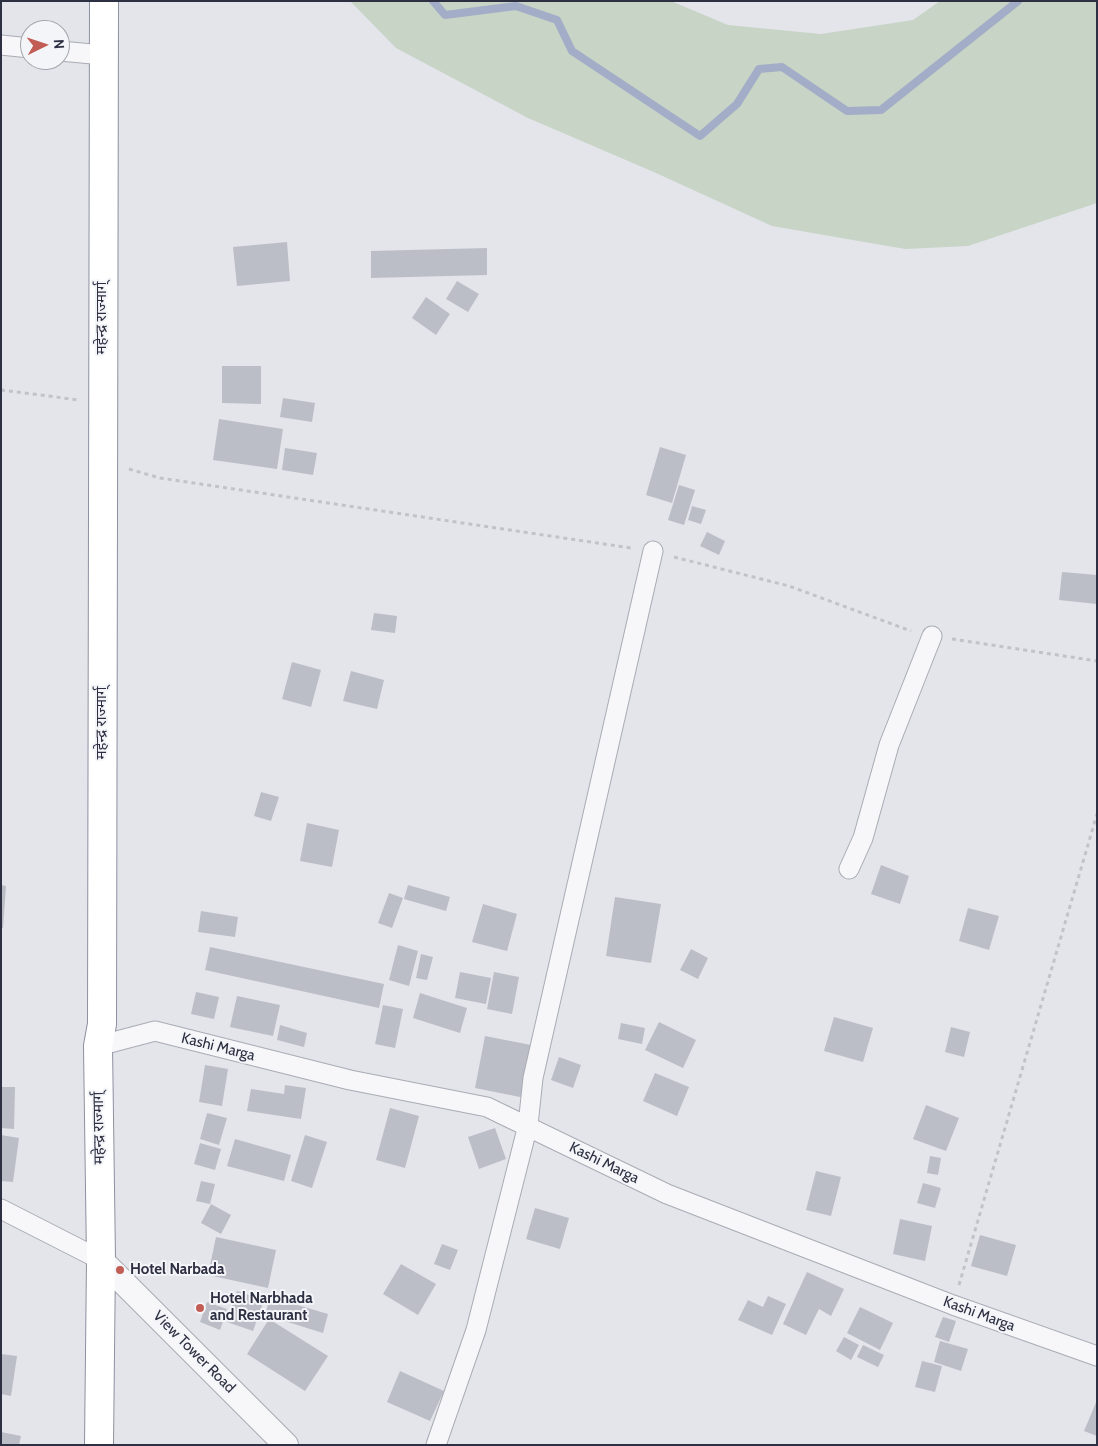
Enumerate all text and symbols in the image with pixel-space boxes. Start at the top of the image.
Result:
north arrow [20,20,70,70]
text: N [50,38,68,50]
street label: महेन्द्र राज्मार्ग् [93,282,111,354]
street label: महेन्द्र राज्मार्ग् [93,687,111,759]
street label: Kashi Marga [179,1029,257,1065]
street label: महेन्द्र राज्मार्ग् [89,1091,109,1165]
street label: Kashi Marga [566,1138,642,1188]
place label: Hotel Narbada [130,1261,224,1279]
marker: Hotel Narbada [114,1264,126,1276]
place label: Hotel Narbhada and Restaurant [210,1290,313,1325]
street label: Kashi Marga [941,1293,1017,1335]
marker: Hotel Narbhada and Restaurant [194,1302,206,1314]
street label: View Tower Road [149,1307,239,1397]

